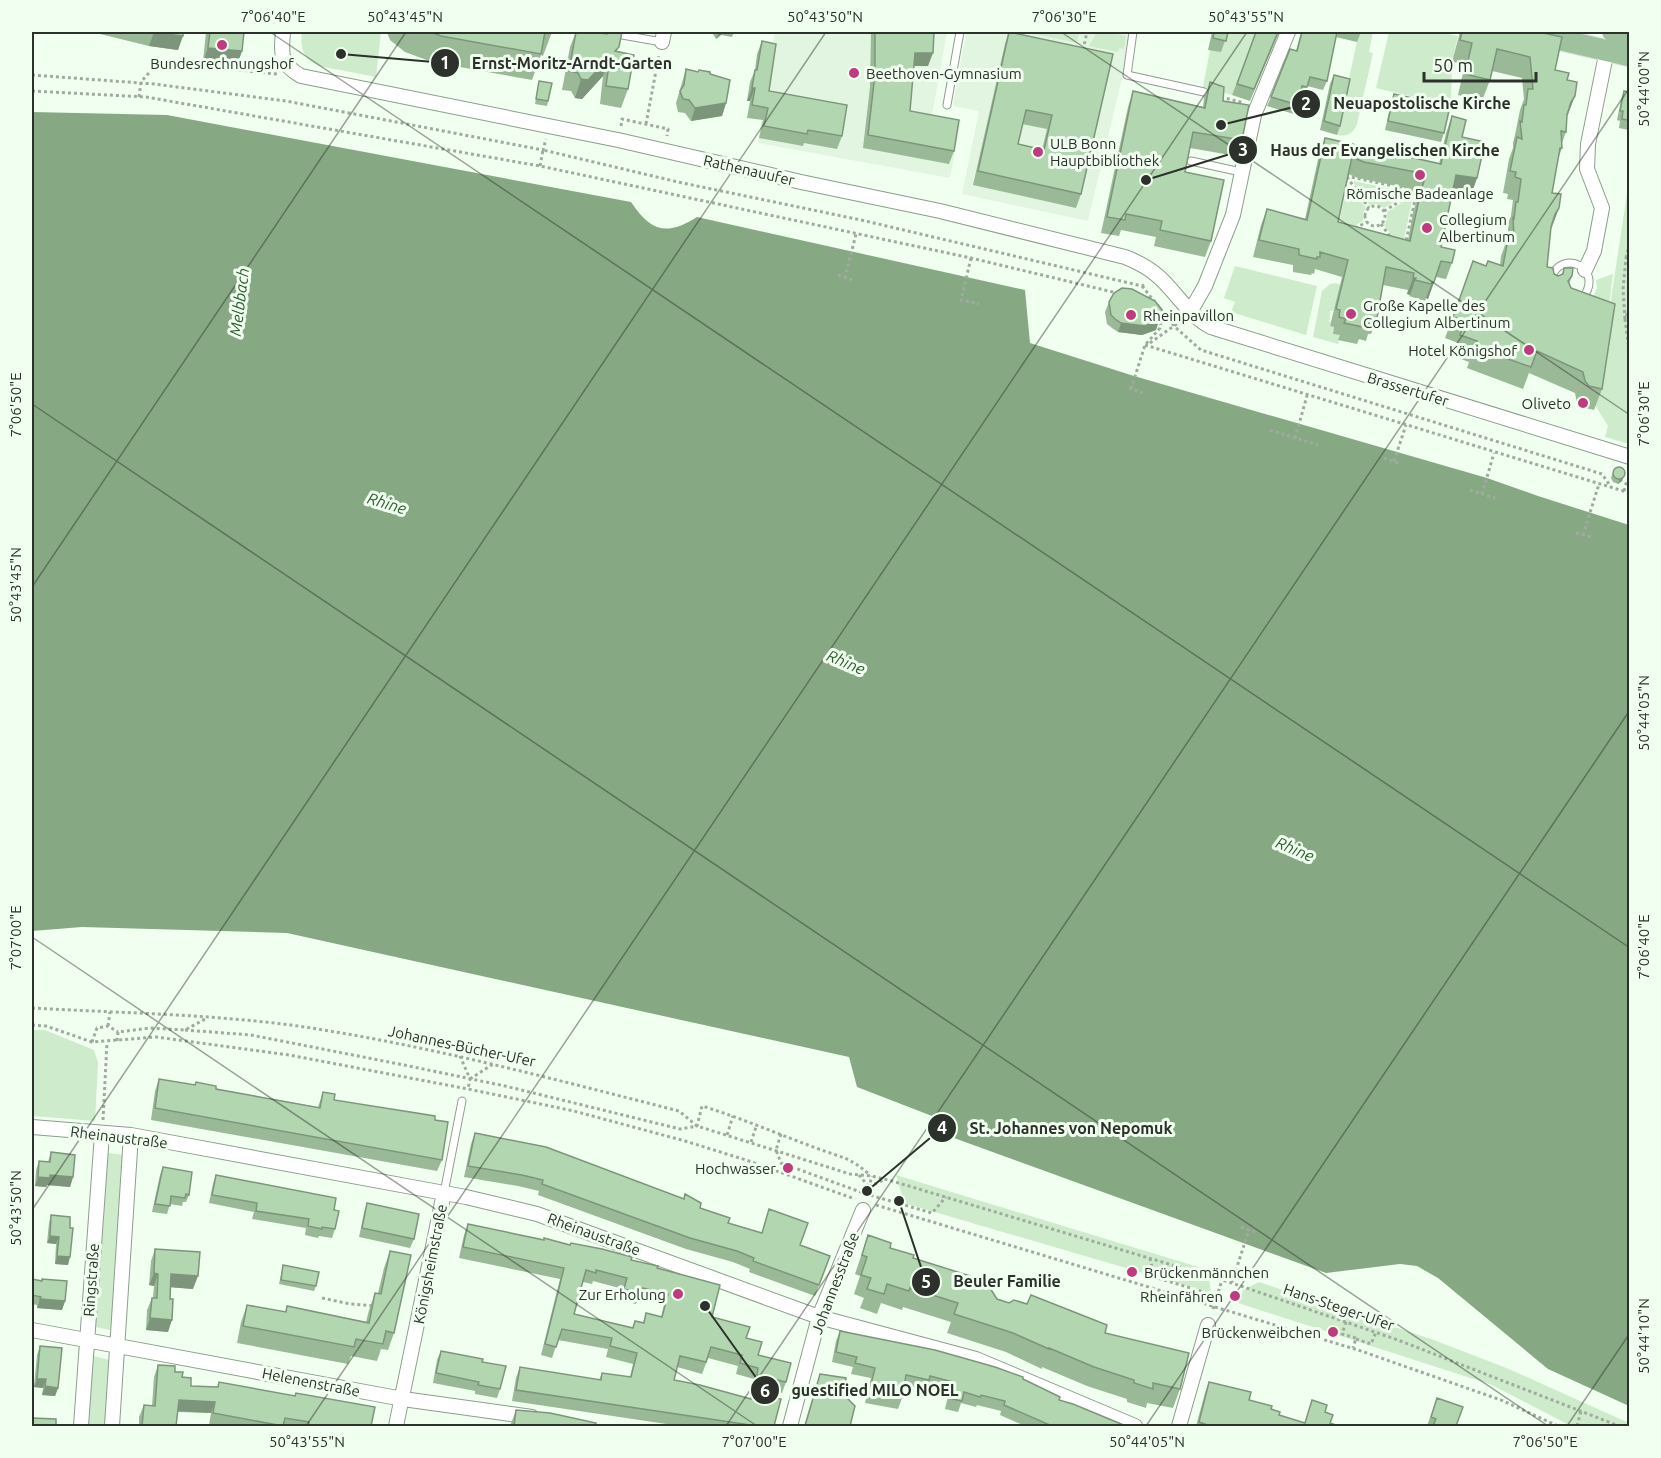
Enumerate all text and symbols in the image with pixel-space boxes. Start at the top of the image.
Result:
text: 7°06'40"E [240,8,306,25]
text: 50°43'45"N [367,8,443,25]
text: 50°43'50"N [787,8,863,25]
text: 7°06'30"E [1031,8,1097,25]
text: 50°43'55"N [1208,8,1284,25]
marker: Bundesrechnungshof [215,38,229,52]
scale bar [1424,45,1536,83]
callout: Ernst-Moritz-Arndt-Garten [430,46,684,80]
text: 50°44'00"N [1635,51,1652,127]
text: 1 [440,52,450,72]
text: Ernst-Moritz-Arndt-Garten [472,54,672,72]
place label: Bundesrechnungshof [150,55,294,72]
text: 50 m [1433,55,1473,75]
place label: Beethoven-Gymnasium [866,65,1022,82]
marker: Beethoven-Gymnasium [847,66,861,80]
callout: Neuapostolische Kirche [1291,87,1522,121]
text: 2 [1301,93,1311,113]
text: Neuapostolische Kirche [1333,94,1511,112]
callout: Haus der Evangelischen Kirche [1228,133,1511,167]
place label: ULB Bonn Hauptbibliothek [1050,135,1160,169]
text: 3 [1238,139,1248,159]
text: Haus der Evangelischen Kirche [1270,141,1500,159]
marker: ULB Bonn Hauptbibliothek [1031,145,1045,159]
street label: Rathenauufer [702,151,796,189]
marker: Römische Badeanlage [1413,168,1427,182]
place label: Römische Badeanlage [1346,185,1494,202]
place label: Collegium Albertinum [1439,211,1515,245]
marker: Collegium Albertinum [1420,221,1434,235]
water label: Melbbach [226,267,252,337]
place label: Große Kapelle des Collegium Albertinum [1363,297,1510,331]
place label: Rheinpavillon [1143,307,1234,324]
marker: Große Kapelle des Collegium Albertinum [1344,307,1358,321]
marker: Rheinpavillon [1124,308,1138,322]
place label: Hotel Königshof [1408,342,1517,359]
marker: Hotel Königshof [1522,343,1536,357]
street label: Brassertufer [1365,369,1451,410]
text: 7°06'50"E [7,372,24,438]
text: 7°06'30"E [1635,381,1652,447]
place label: Oliveto [1522,395,1571,412]
marker: Oliveto [1576,396,1590,410]
water label: Rhine [365,489,409,517]
text: 50°43'45"N [7,547,24,623]
water label: Rhine [824,646,868,678]
text: 50°44'05"N [1635,675,1652,751]
water label: Rhine [1273,833,1317,865]
text: 7°07'00"E [7,905,24,971]
text: 7°06'40"E [1635,914,1652,980]
street label: Johannes-Bücher-Ufer [387,1022,538,1070]
callout: St. Johannes von Nepomuk [927,1111,1184,1145]
text: 4 [937,1117,947,1137]
text: St. Johannes von Nepomuk [970,1119,1172,1137]
street label: Rheinaustraße [69,1123,169,1151]
place label: Hochwasser [695,1160,776,1177]
marker: Hochwasser [781,1161,795,1175]
text: 50°43'50"N [7,1170,24,1246]
street label: Königsheimstraße [410,1203,450,1325]
street label: Rheinaustraße [545,1209,643,1259]
street label: Johannesstraße [808,1230,862,1336]
street label: Ringstraße [80,1243,102,1317]
place label: Brückenmännchen [1144,1264,1269,1281]
callout: Beuler Familie [911,1265,1072,1299]
marker: Brückenmännchen [1125,1265,1139,1279]
text: 5 [921,1271,931,1291]
text: Beuler Familie [953,1272,1061,1290]
street label: Hans-Steger-Ufer [1281,1280,1397,1334]
place label: Zur Erholung [579,1286,666,1303]
marker: Zur Erholung [671,1287,685,1301]
place label: Rheinfähren [1140,1288,1223,1305]
marker: Rheinfähren [1228,1289,1242,1303]
text: 50°44'10"N [1635,1298,1652,1374]
place label: Brückenweibchen [1201,1324,1321,1341]
marker: Brückenweibchen [1326,1325,1340,1339]
street label: Helenenstraße [261,1364,361,1400]
callout: guestified MILO NOEL [750,1373,971,1407]
text: 6 [760,1380,770,1400]
text: guestified MILO NOEL [791,1381,959,1399]
text: 50°43'55"N [269,1433,345,1450]
text: 7°07'00"E [721,1433,787,1450]
text: 50°44'05"N [1109,1433,1185,1450]
text: 7°06'50"E [1512,1433,1578,1450]

